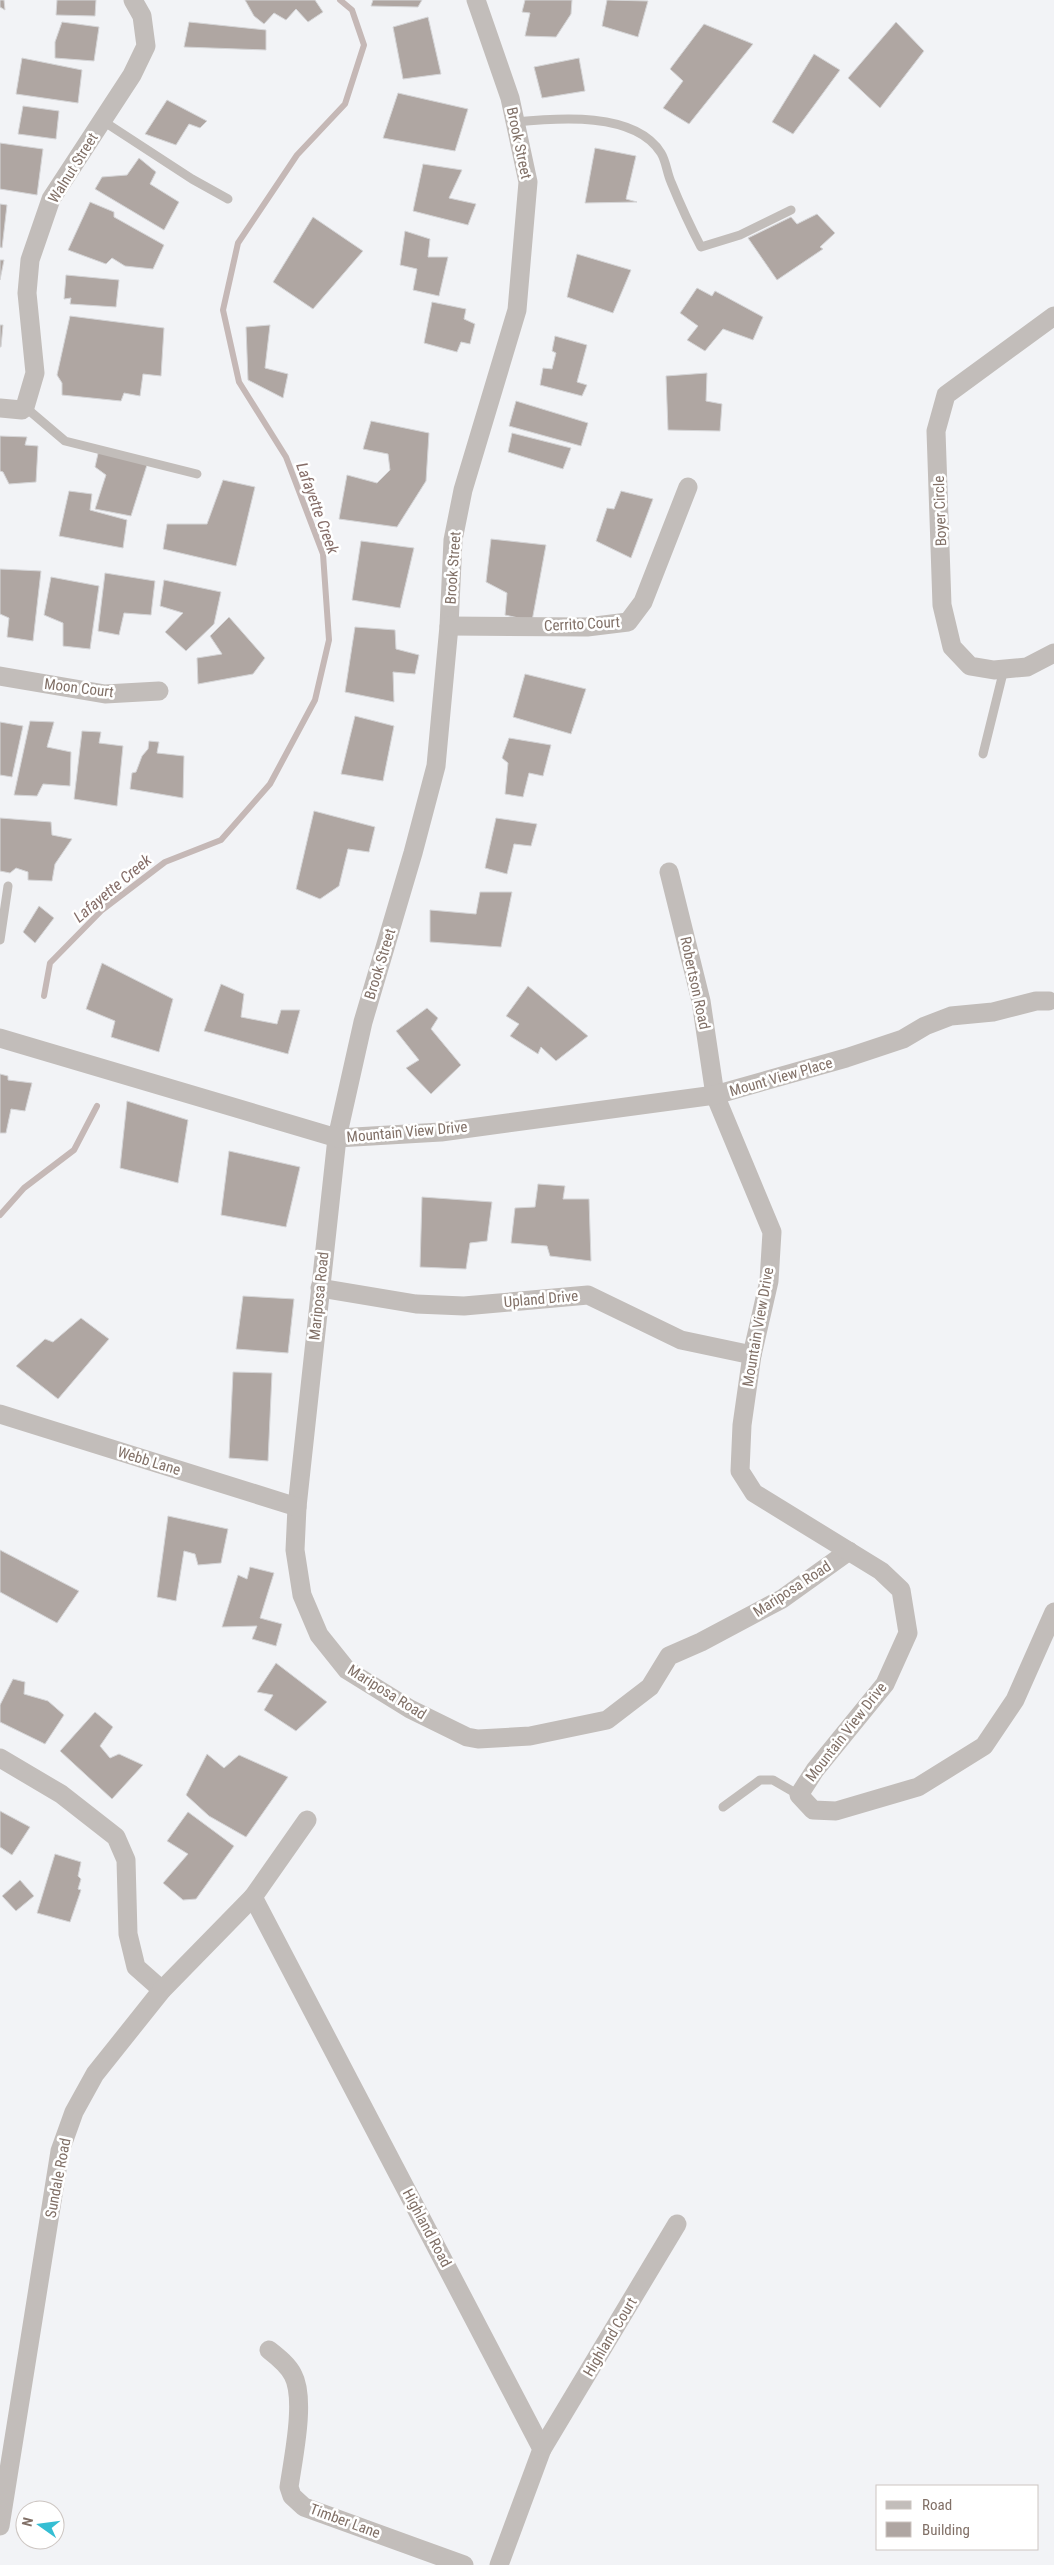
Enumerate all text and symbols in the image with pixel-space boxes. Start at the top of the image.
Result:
street label: Brook Street [503,105,535,181]
street label: Walnut Street [44,130,102,206]
water label: Lafayette Creek [292,460,343,557]
street label: Boyer Circle [930,475,950,547]
street label: Brook Street [441,531,465,605]
street label: Cerrito Court [544,613,620,635]
street label: Moon Court [43,675,115,701]
water label: Lafayette Creek [70,850,156,926]
street label: Brook Street [361,926,399,1002]
street label: Robertson Road [676,935,714,1031]
street label: Mount View Place [727,1054,835,1100]
street label: Mountain View Drive [346,1118,468,1146]
street label: Mariposa Road [305,1251,333,1341]
street label: Mountain View Drive [739,1266,777,1388]
street label: Upland Drive [503,1287,579,1311]
street label: Webb Lane [115,1443,183,1479]
street label: Mariposa Road [750,1557,834,1621]
street label: Mariposa Road [344,1661,430,1723]
street label: Mountain View Drive [802,1679,890,1785]
street label: Sundale Road [41,2137,75,2219]
street label: Highland Road [399,2186,455,2270]
street label: Highland Court [579,2294,641,2380]
legend [876,2485,1039,2550]
text: Road [922,2496,952,2514]
north arrow [15,2500,65,2550]
street label: Timber Lane [307,2500,383,2542]
text: N [19,2516,36,2528]
text: Building [922,2521,970,2539]

